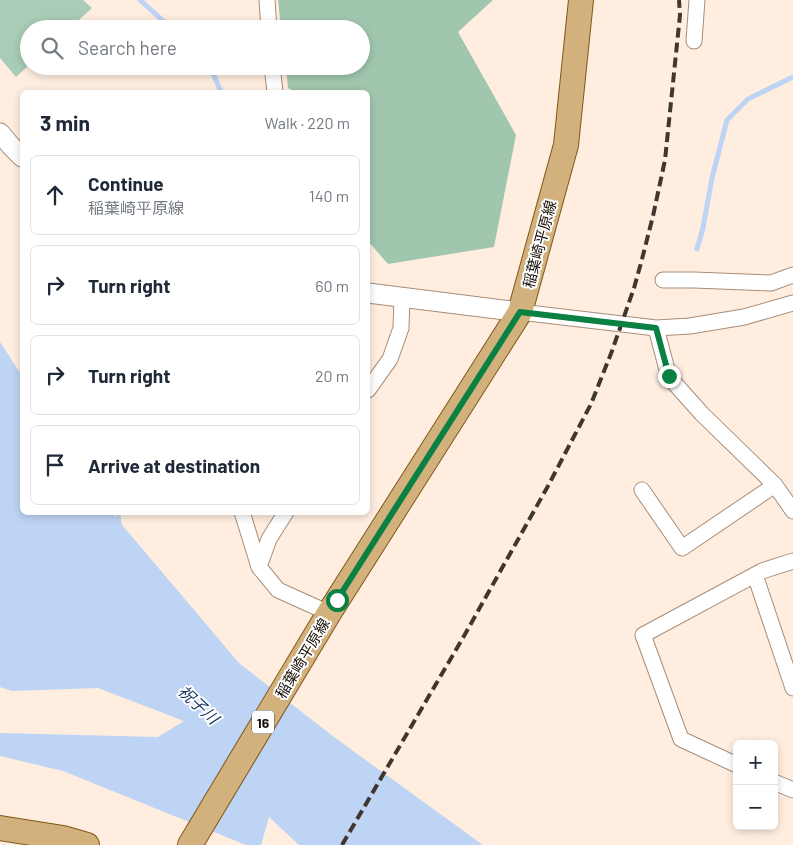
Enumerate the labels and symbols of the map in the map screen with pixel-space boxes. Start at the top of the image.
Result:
street label: 稲葉崎平原線 [519,198,559,290]
route end [658,365,681,388]
route start [326,589,349,612]
street label: 稲葉崎平原線 [271,615,333,701]
water label: 祝子川 [175,681,224,729]
road number: 16 [252,710,274,734]

